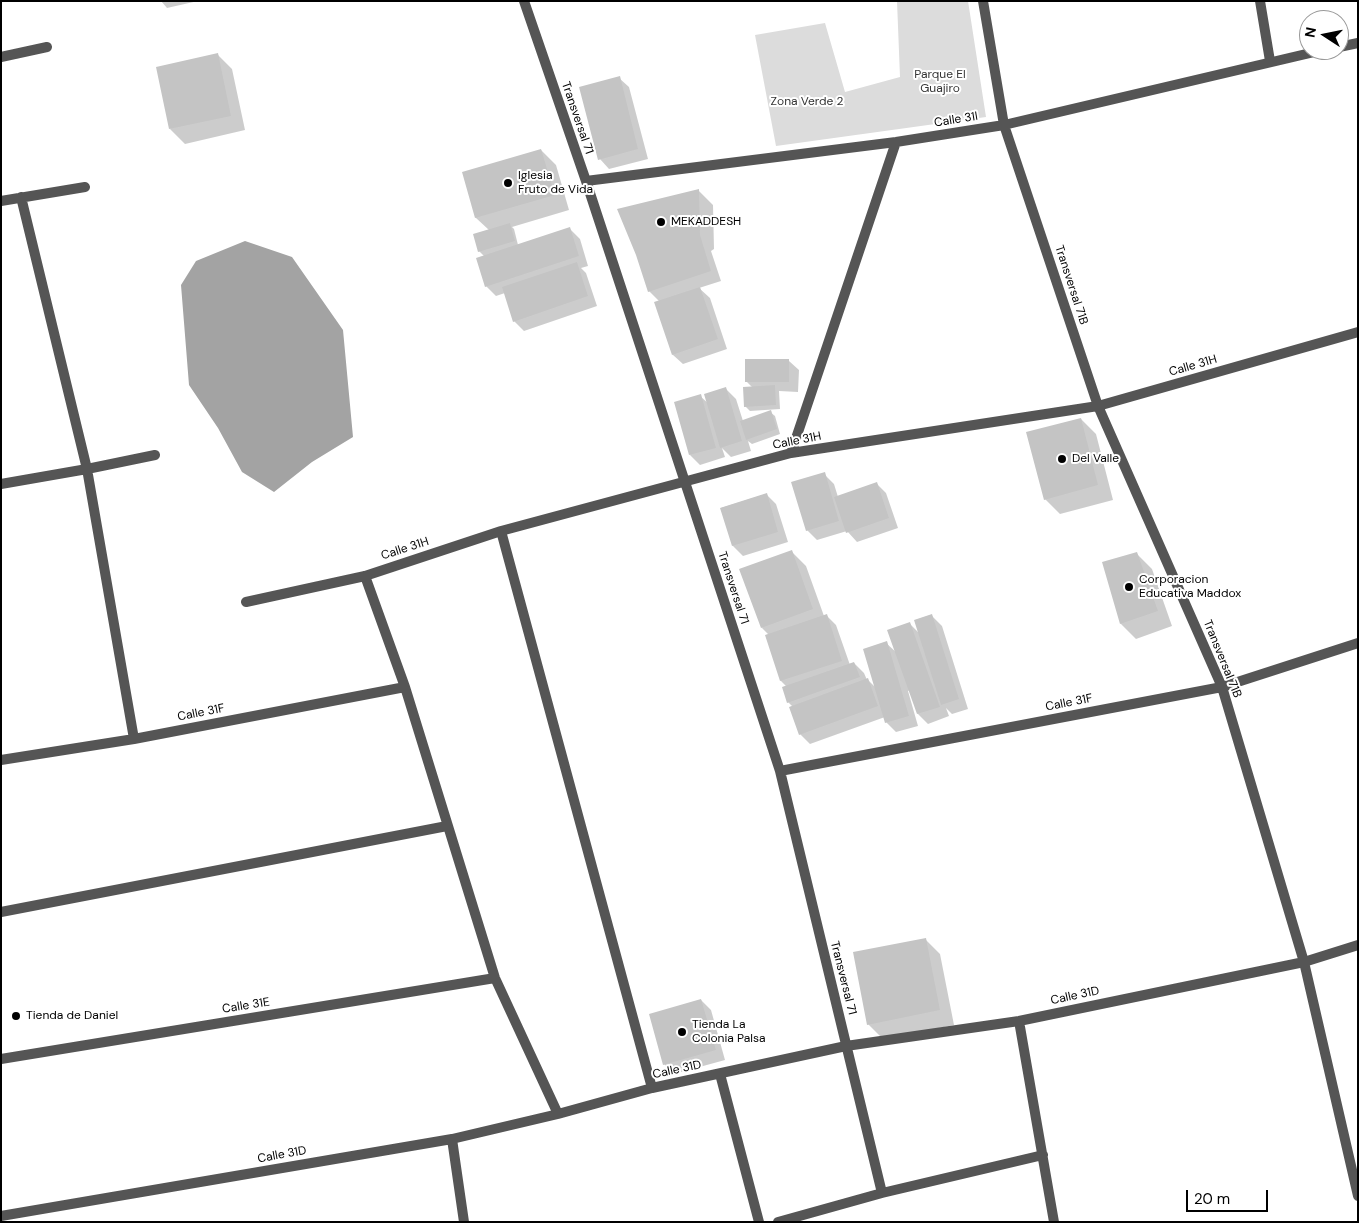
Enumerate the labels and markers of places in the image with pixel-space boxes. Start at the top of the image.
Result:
place label: Iglesia Fruto de Vida [518,169,593,197]
marker: Iglesia Fruto de Vida [502,177,514,189]
place label: MEKADDESH [671,215,741,229]
marker: MEKADDESH [655,216,667,228]
place label: Del Valle [1072,452,1119,466]
marker: Del Valle [1056,453,1068,465]
place label: Corporacion Educativa Maddox [1139,573,1241,601]
marker: Corporacion Educativa Maddox [1123,581,1135,593]
place label: Tienda de Daniel [26,1009,118,1023]
marker: Tienda de Daniel [10,1010,22,1022]
place label: Tienda La Colonia Palsa [692,1018,765,1046]
marker: Tienda La Colonia Palsa [676,1026,688,1038]

